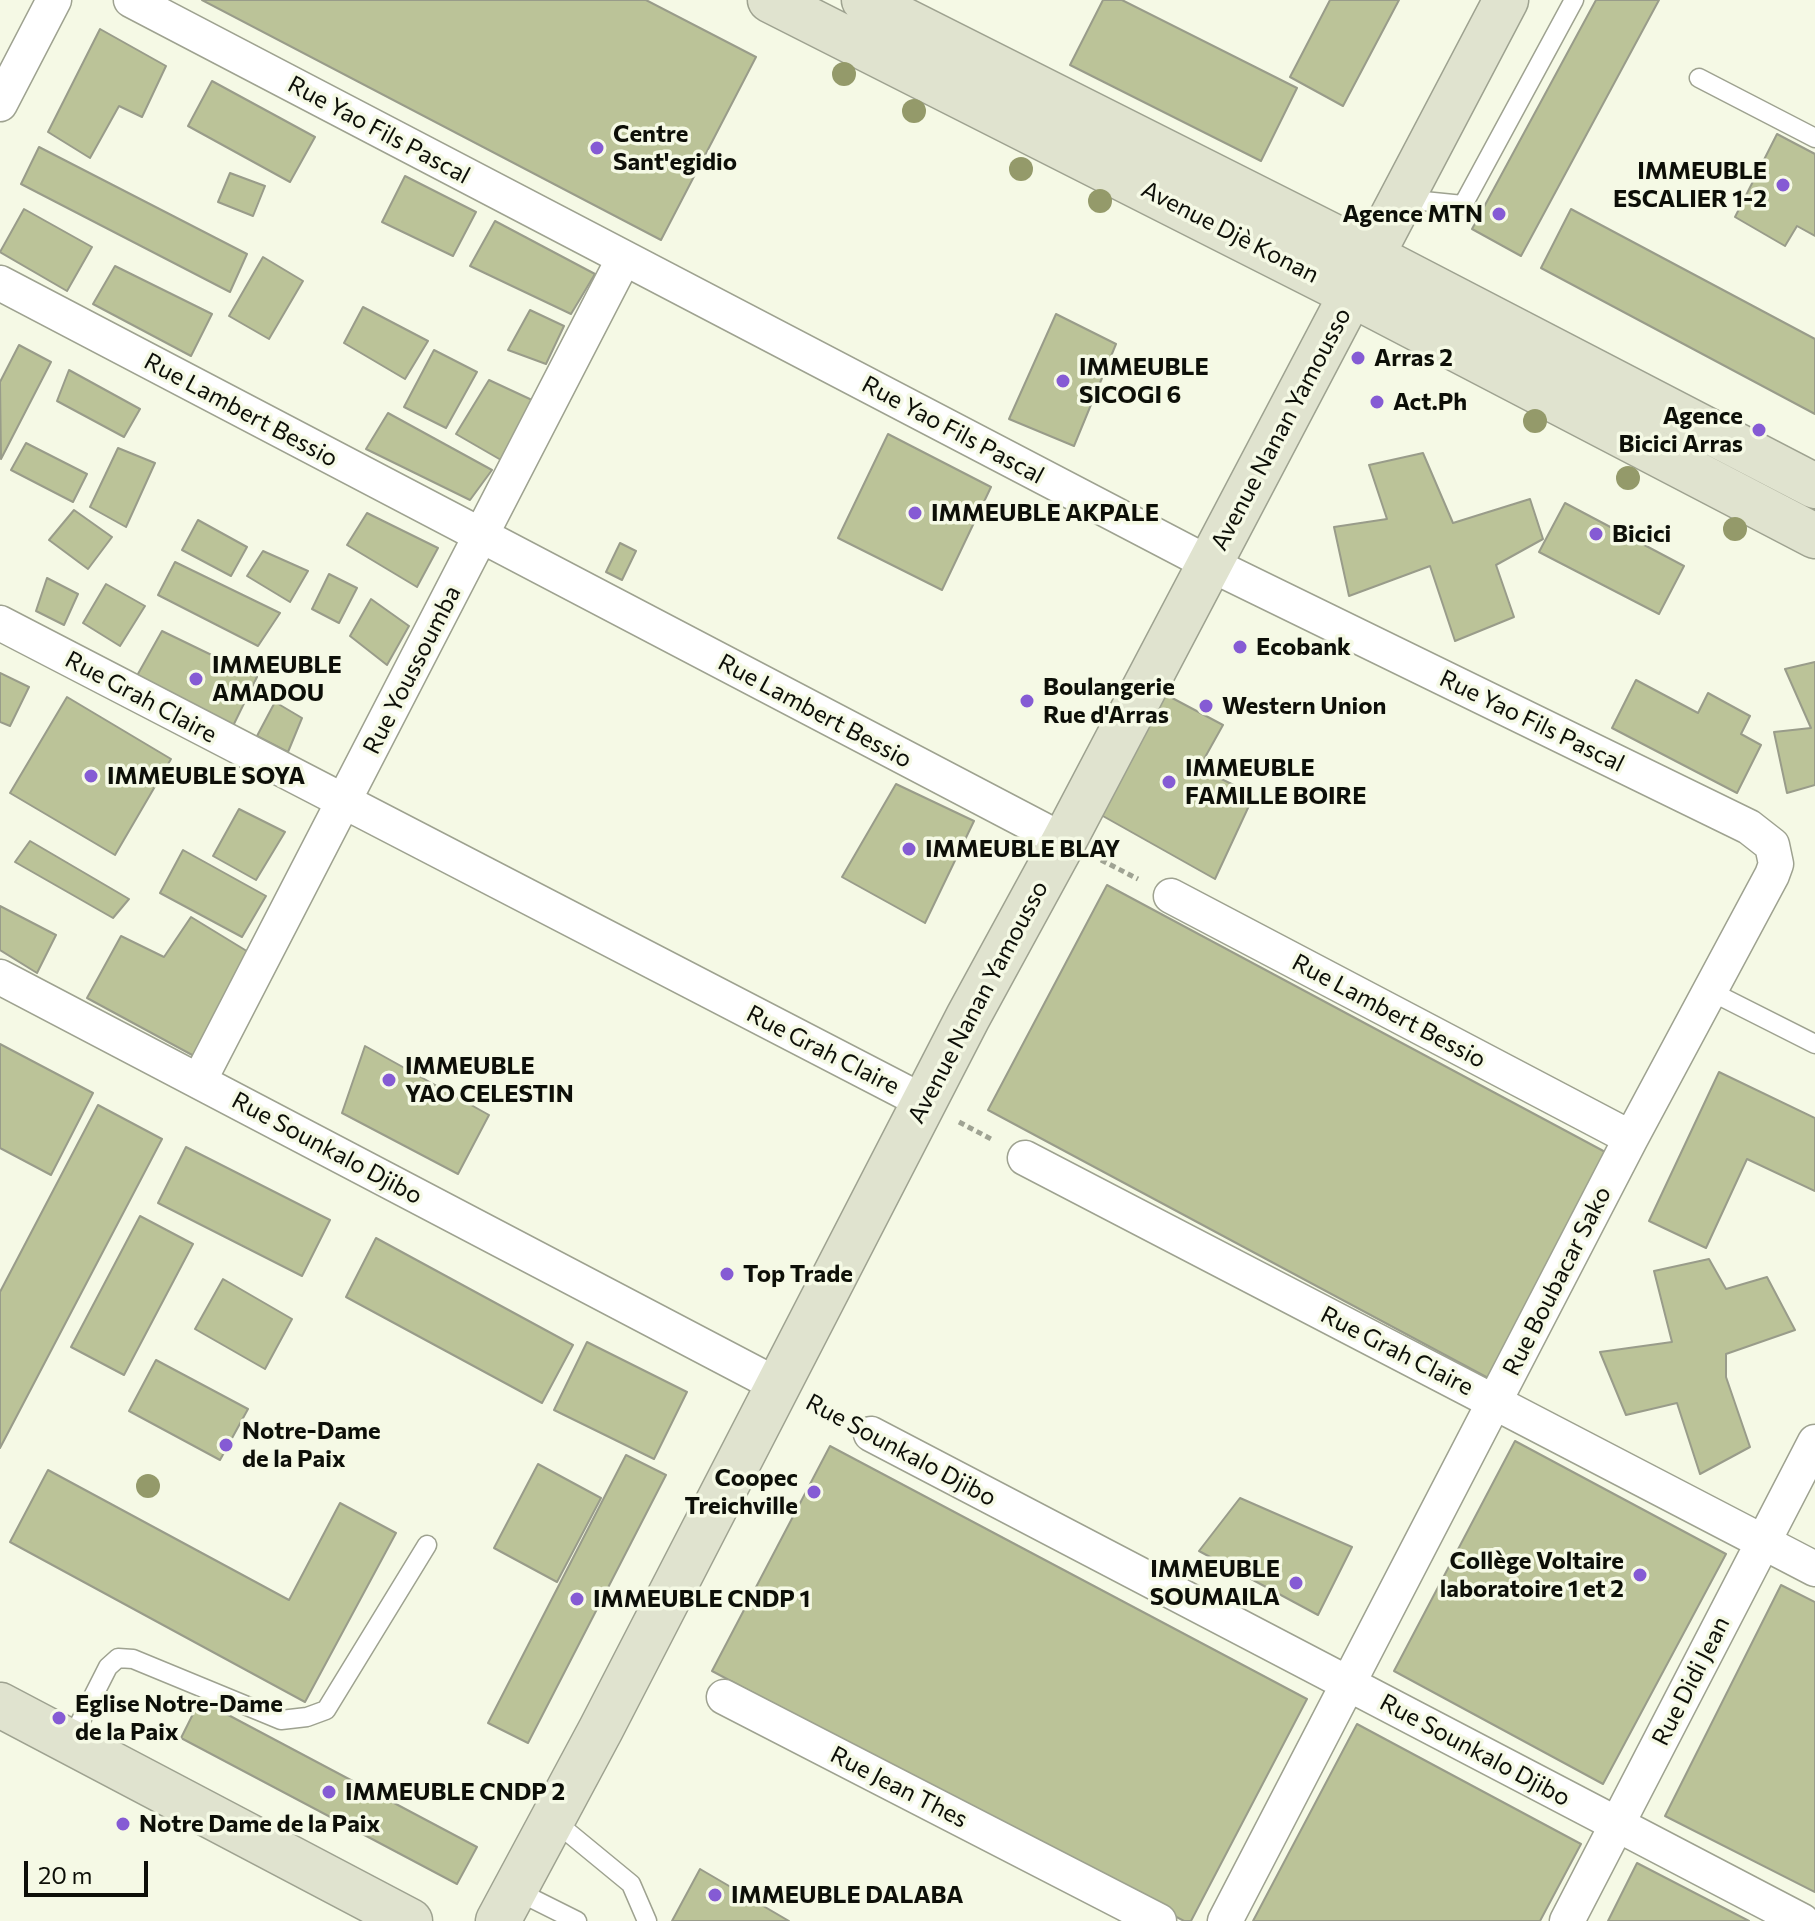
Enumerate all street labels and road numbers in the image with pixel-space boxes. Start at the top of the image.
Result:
street label: Rue Yao Fils Pascal [283,70,475,190]
street label: Avenue Djè Konan [1136,175,1324,289]
street label: Avenue Nanan Yamousso [1205,303,1357,555]
street label: Rue Lambert Bessio [139,347,343,473]
street label: Rue Yao Fils Pascal [857,370,1049,490]
street label: Rue Youssoumba [357,581,467,759]
street label: Rue Grah Claire [60,645,222,749]
street label: Rue Lambert Bessio [713,648,917,774]
street label: Rue Yao Fils Pascal [1435,664,1629,778]
street label: Avenue Nanan Yamousso [902,876,1054,1128]
street label: Rue Lambert Bessio [1287,948,1491,1074]
street label: Rue Grah Claire [742,999,904,1101]
street label: Rue Sounkalo Djibo [227,1086,427,1210]
street label: Rue Boubacar Sako [1497,1182,1617,1380]
street label: Rue Grah Claire [1316,1300,1478,1402]
street label: Rue Sounkalo Djibo [801,1388,1001,1512]
street label: Rue Didi Jean [1646,1612,1736,1750]
street label: Rue Sounkalo Djibo [1375,1688,1575,1812]
street label: Rue Jean Thes [826,1740,972,1834]

